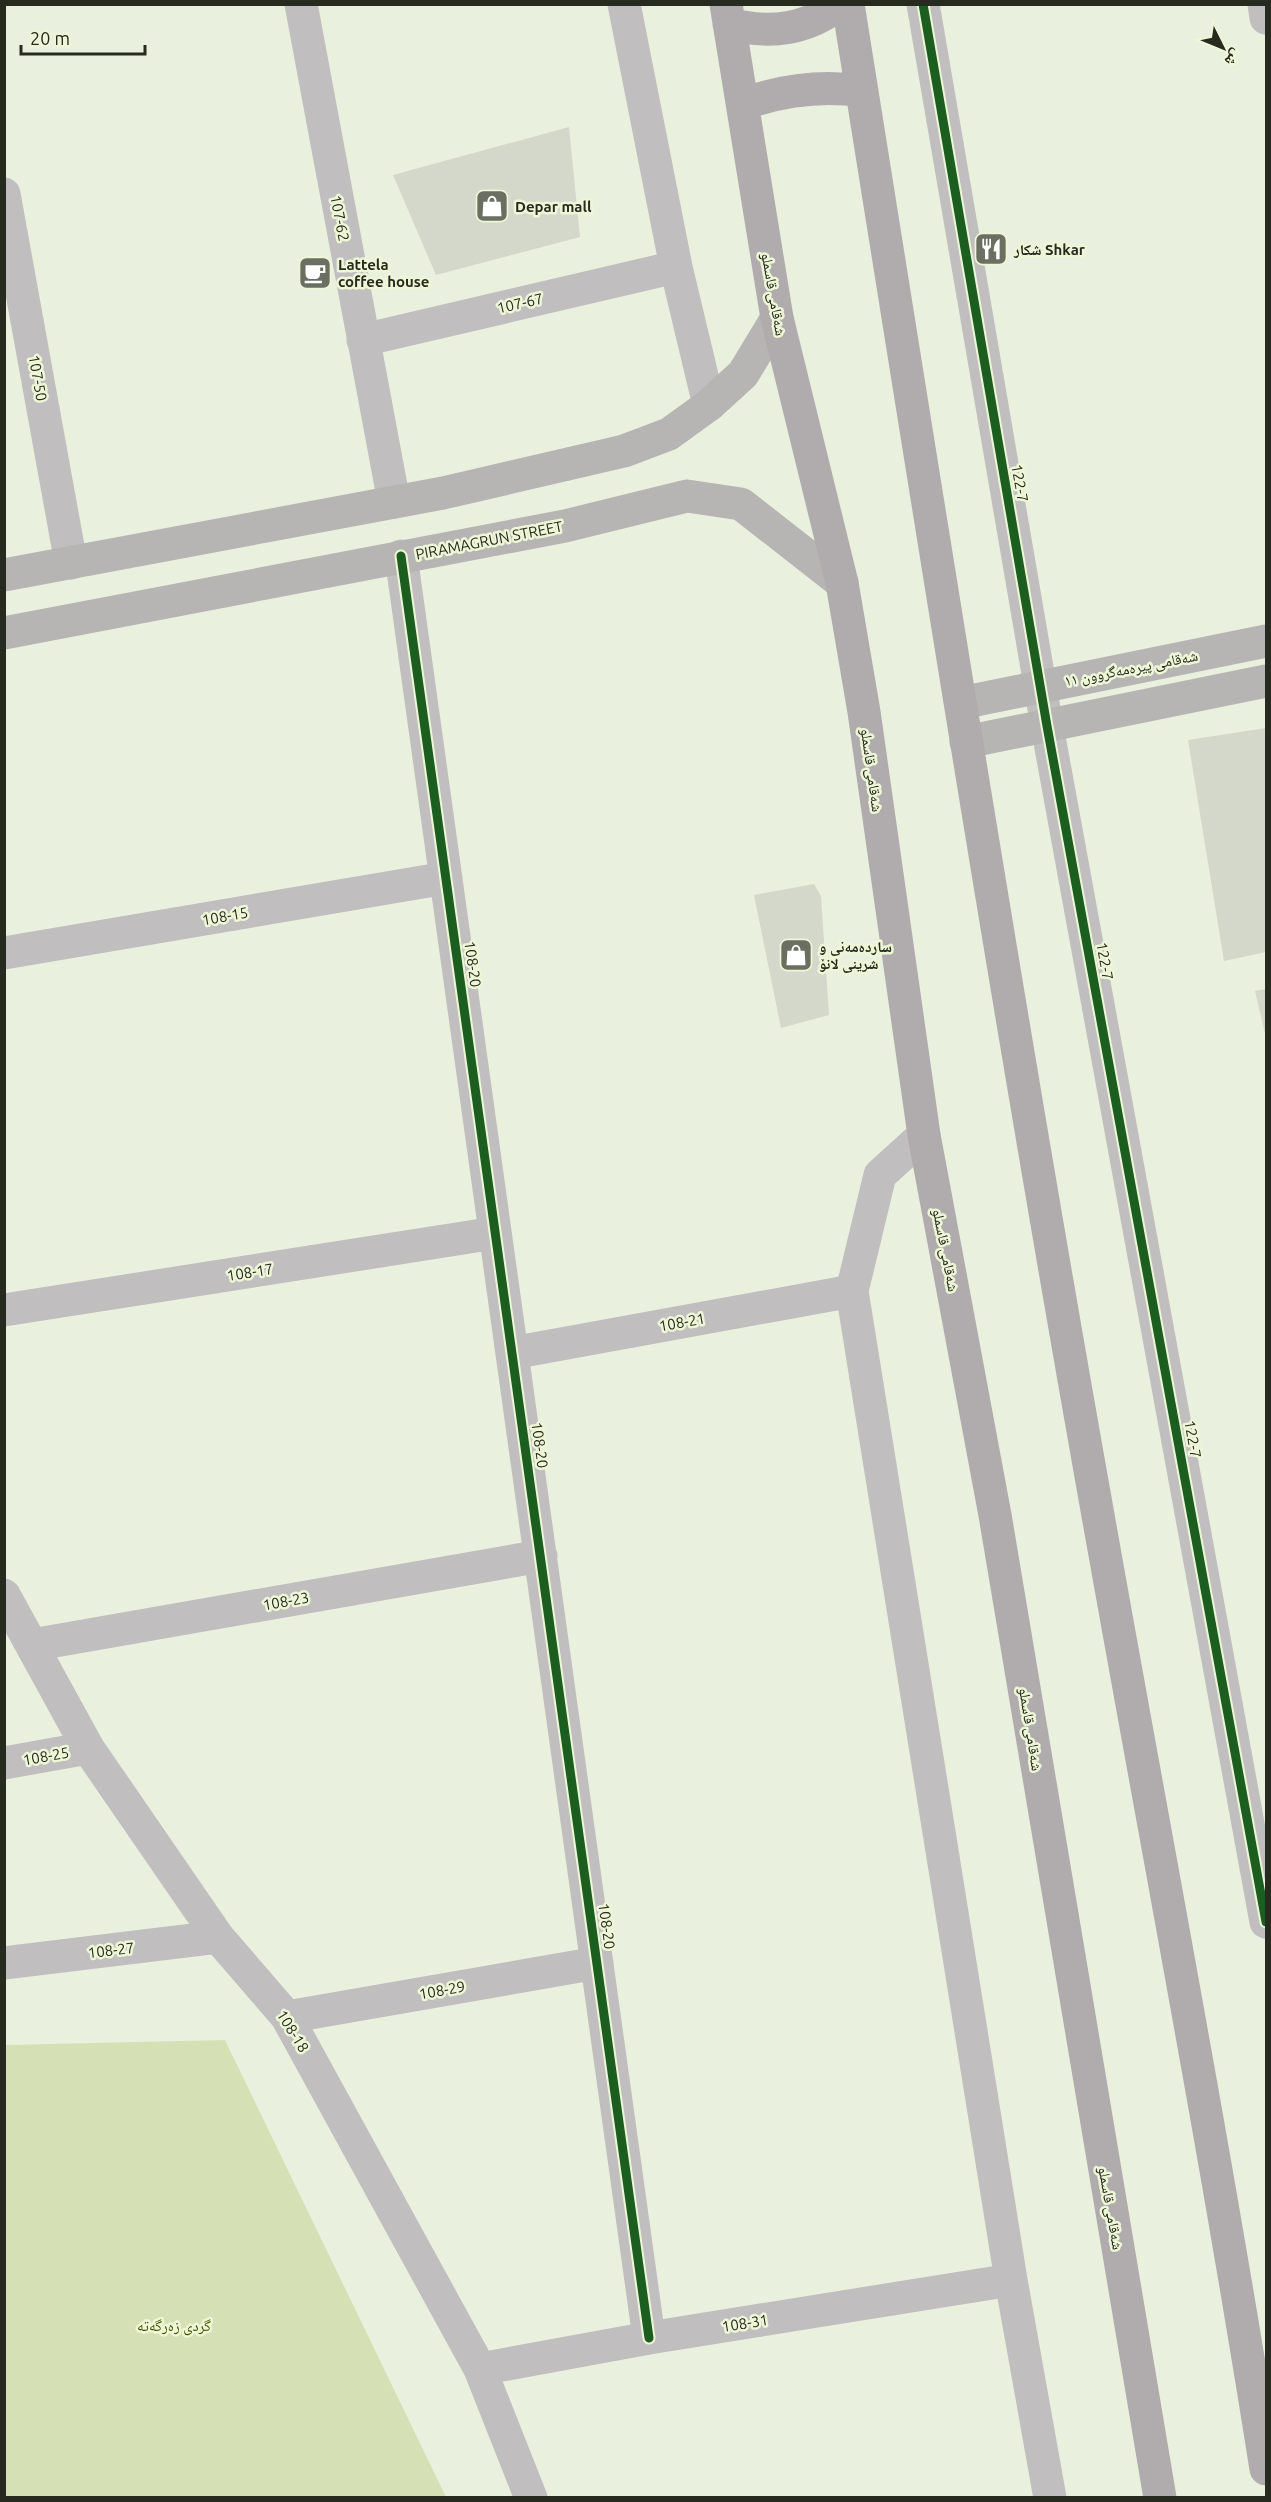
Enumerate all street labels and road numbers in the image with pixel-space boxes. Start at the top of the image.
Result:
street label: 107-62 [327,193,353,243]
street label: شەقامی قاسملو [756,251,790,337]
street label: 107-67 [495,289,545,317]
street label: 107-50 [26,354,50,402]
street label: 122-7 [1008,463,1032,503]
street label: PIRAMAGRUN STREET [414,517,565,563]
street label: شەقامی پیرەمەگروون ١١ [1063,647,1200,691]
street label: شەقامی قاسملو [856,727,886,813]
street label: 108-15 [201,904,249,928]
street label: 108-20 [461,940,485,988]
street label: 122-7 [1093,941,1117,981]
street label: شەقامی قاسملو [928,1207,962,1293]
street label: 108-17 [226,1260,274,1284]
street label: 108-21 [658,1310,706,1334]
street label: 122-7 [1181,1419,1205,1459]
street label: 108-20 [528,1421,552,1469]
street label: 108-23 [262,1589,310,1613]
street label: شەقامی قاسملو [1014,1686,1046,1772]
street label: 108-25 [22,1744,70,1768]
street label: 108-20 [595,1902,619,1950]
street label: 108-27 [87,1939,135,1961]
street label: 108-29 [418,1978,466,2002]
street label: 108-18 [273,2007,313,2055]
street label: شەقامی قاسملو [1093,2165,1127,2251]
street label: 108-31 [721,2311,769,2335]

